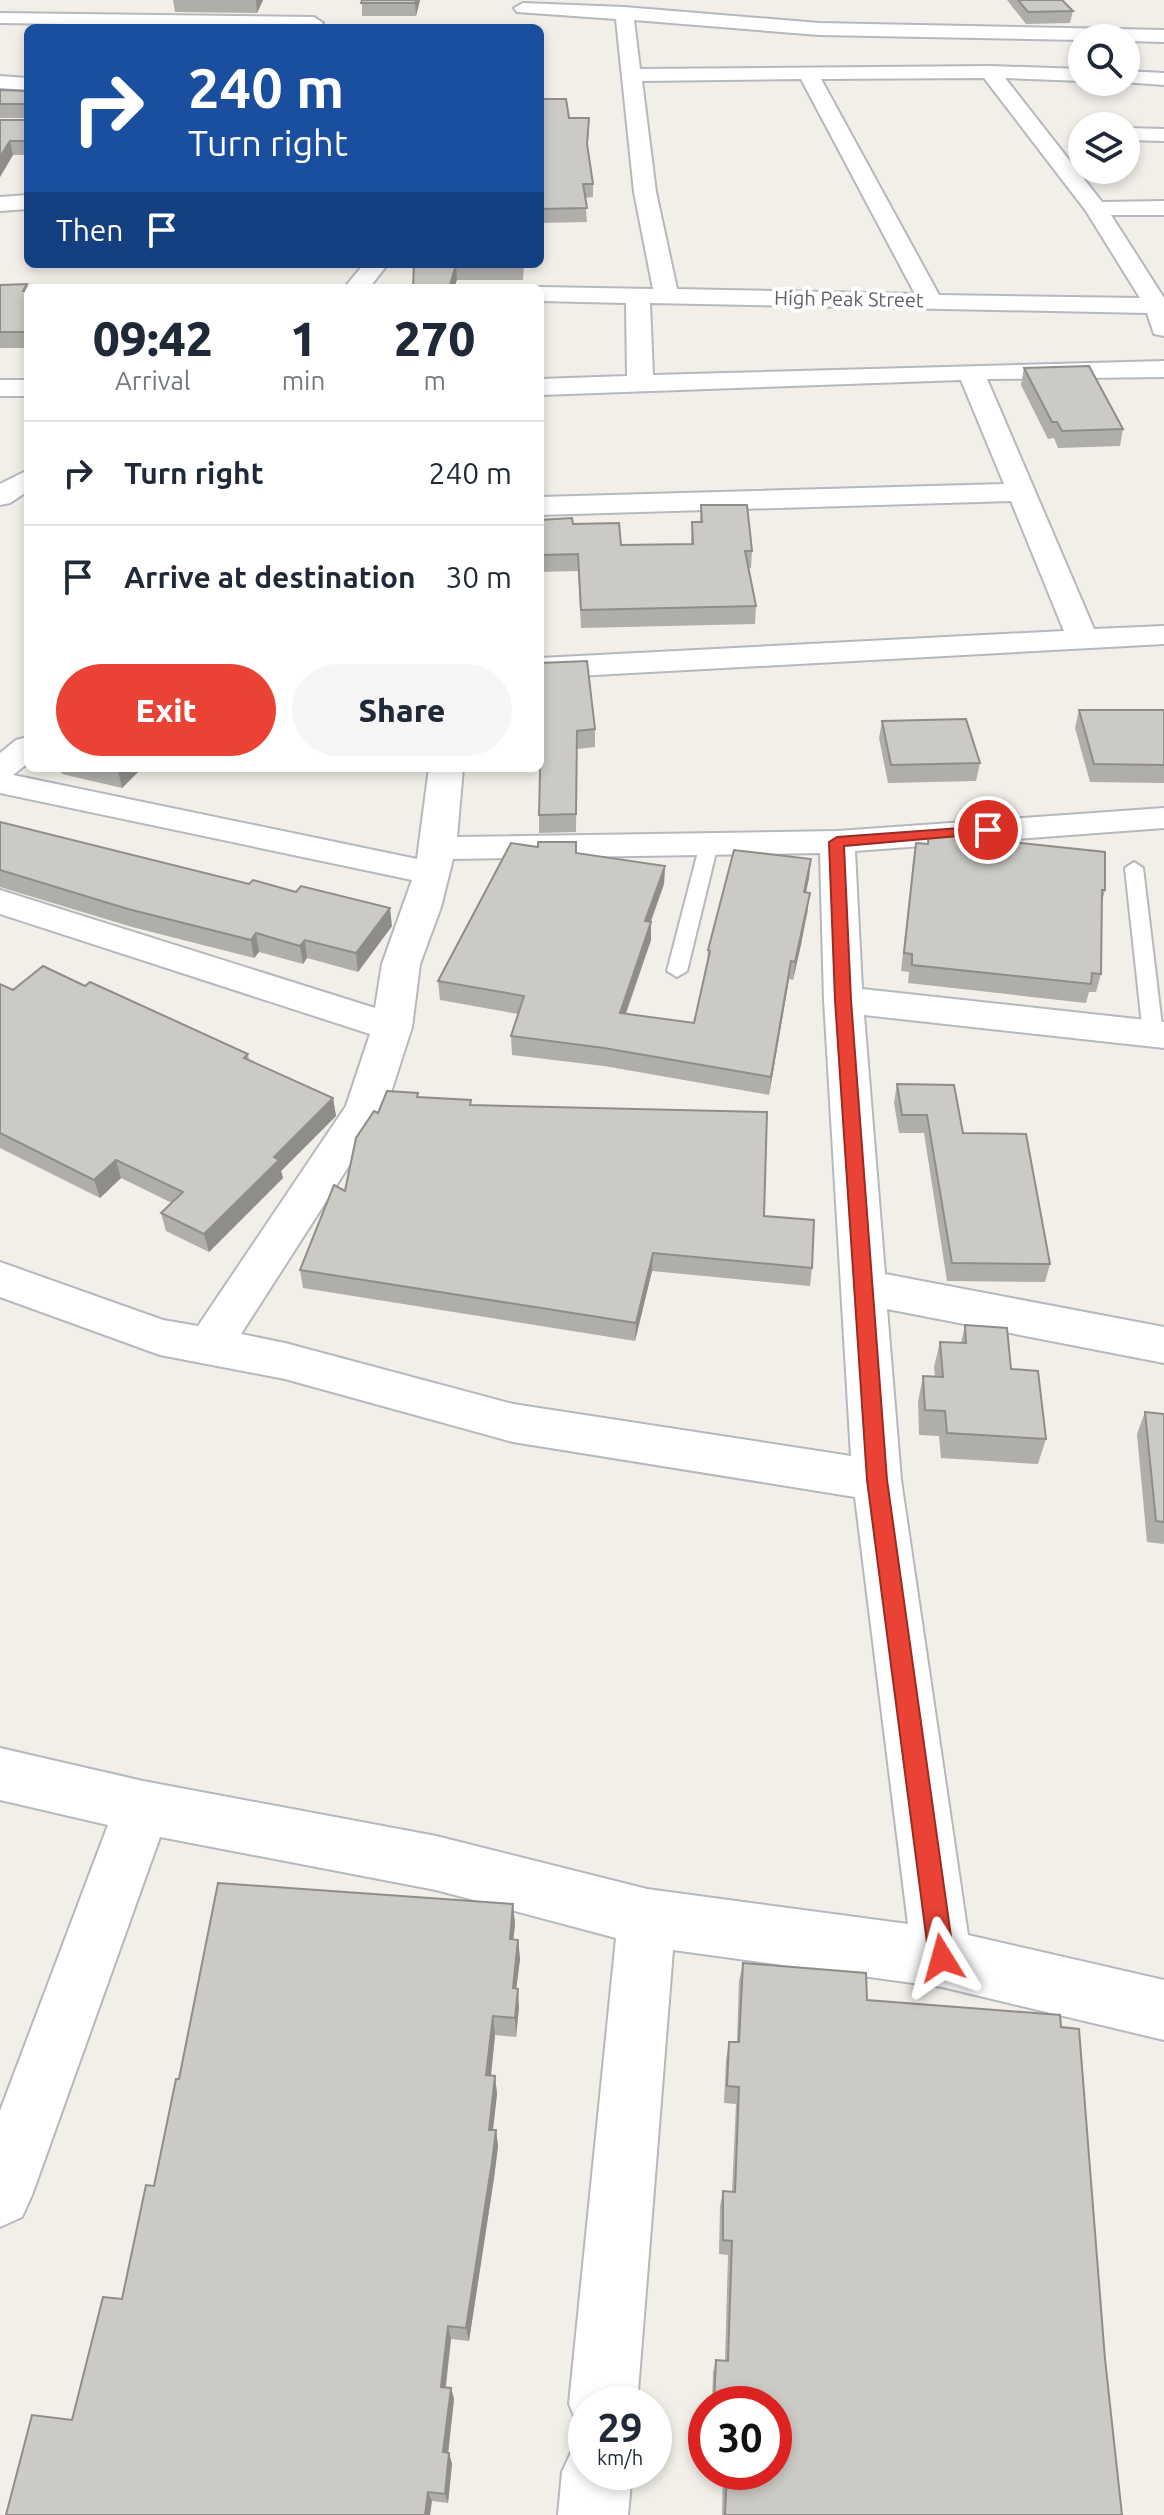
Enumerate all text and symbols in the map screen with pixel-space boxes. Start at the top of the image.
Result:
map controls [1068,24,1140,184]
button: search [1068,24,1140,96]
icon: right [56,56,160,160]
text: 240 m [188,56,344,119]
button: layers [1068,112,1140,184]
text: Turn right [188,122,348,163]
icon: arrive [140,208,184,252]
text: Then [56,213,124,247]
street label: High Peak Street [774,286,924,311]
text: 09:42 [93,311,213,365]
text: 1 [290,311,317,365]
text: 270 [394,311,475,365]
text: Arrival [115,366,191,395]
text: min [282,366,325,395]
text: m [423,366,446,395]
icon: right [56,451,100,495]
text: Turn right [124,456,264,490]
text: 240 m [428,456,512,490]
icon: arrive [56,555,100,599]
text: Arrive at destination [124,560,416,594]
text: 30 m [445,560,512,594]
button: Exit [56,664,276,756]
button: Share [292,664,512,756]
pin [954,796,1022,864]
icon: arrive [966,808,1010,852]
position arrow [900,1916,984,2000]
speed limit sign: 30 [688,2386,792,2490]
text: 29 [597,2405,643,2450]
text: km/h [597,2446,643,2469]

